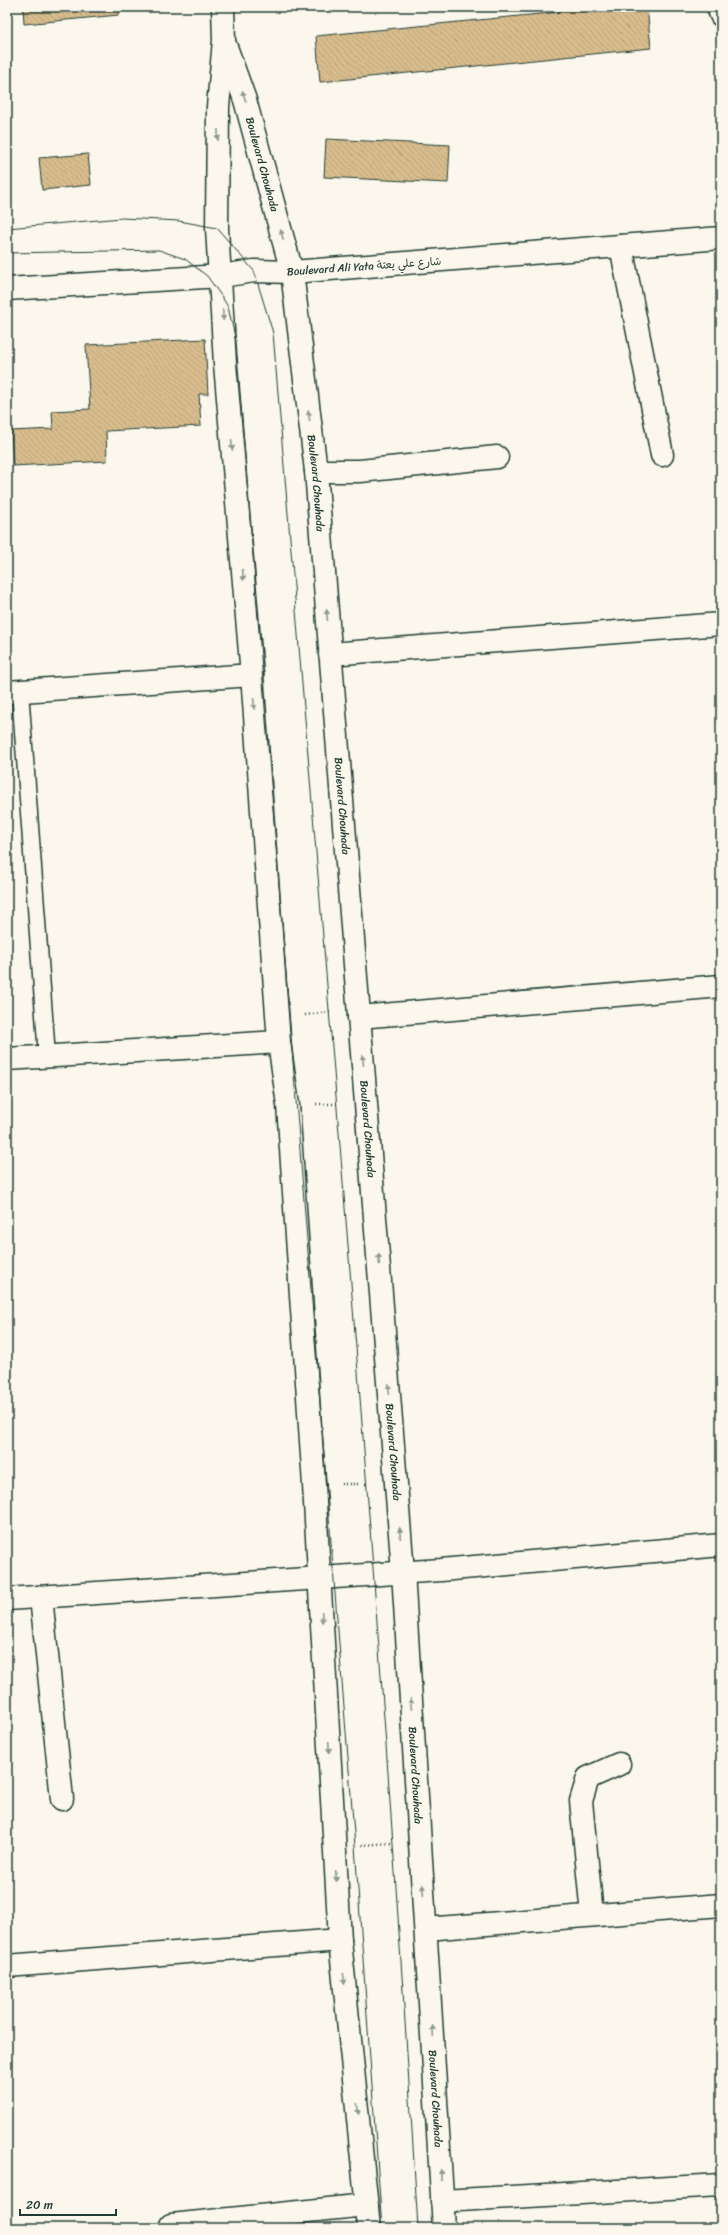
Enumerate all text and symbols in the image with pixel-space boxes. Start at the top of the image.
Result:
one-way arrow [240,89,246,101]
street label: Boulevard Chouhada [240,115,284,214]
one-way arrow [215,129,221,142]
one-way arrow [278,228,284,241]
street label: Boulevard Ali Yata شارع علي يعتة [286,252,442,282]
one-way arrow [220,309,226,322]
one-way arrow [306,410,312,422]
street label: Boulevard Chouhada [302,433,330,533]
one-way arrow [229,439,236,451]
one-way arrow [240,568,246,581]
one-way arrow [324,609,331,621]
one-way arrow [250,698,257,710]
street label: Boulevard Chouhada [329,757,355,856]
one-way arrow [360,1054,366,1066]
street label: Boulevard Chouhada [354,1080,381,1179]
one-way arrow [376,1253,383,1265]
one-way arrow [386,1383,393,1395]
street label: Boulevard Chouhada [380,1403,406,1502]
one-way arrow [397,1527,403,1539]
one-way arrow [318,1611,325,1623]
one-way arrow [407,1698,414,1710]
street label: Boulevard Chouhada [403,1726,428,1825]
one-way arrow [325,1741,332,1753]
one-way arrow [333,1870,340,1882]
one-way arrow [420,1883,426,1896]
one-way arrow [341,1973,348,1985]
one-way arrow [429,2025,436,2037]
street label: Boulevard Chouhada [423,2049,448,2148]
one-way arrow [354,2102,361,2115]
one-way arrow [438,2168,444,2181]
scale bar [20,2191,116,2217]
text: 20 m [26,2194,53,2216]

